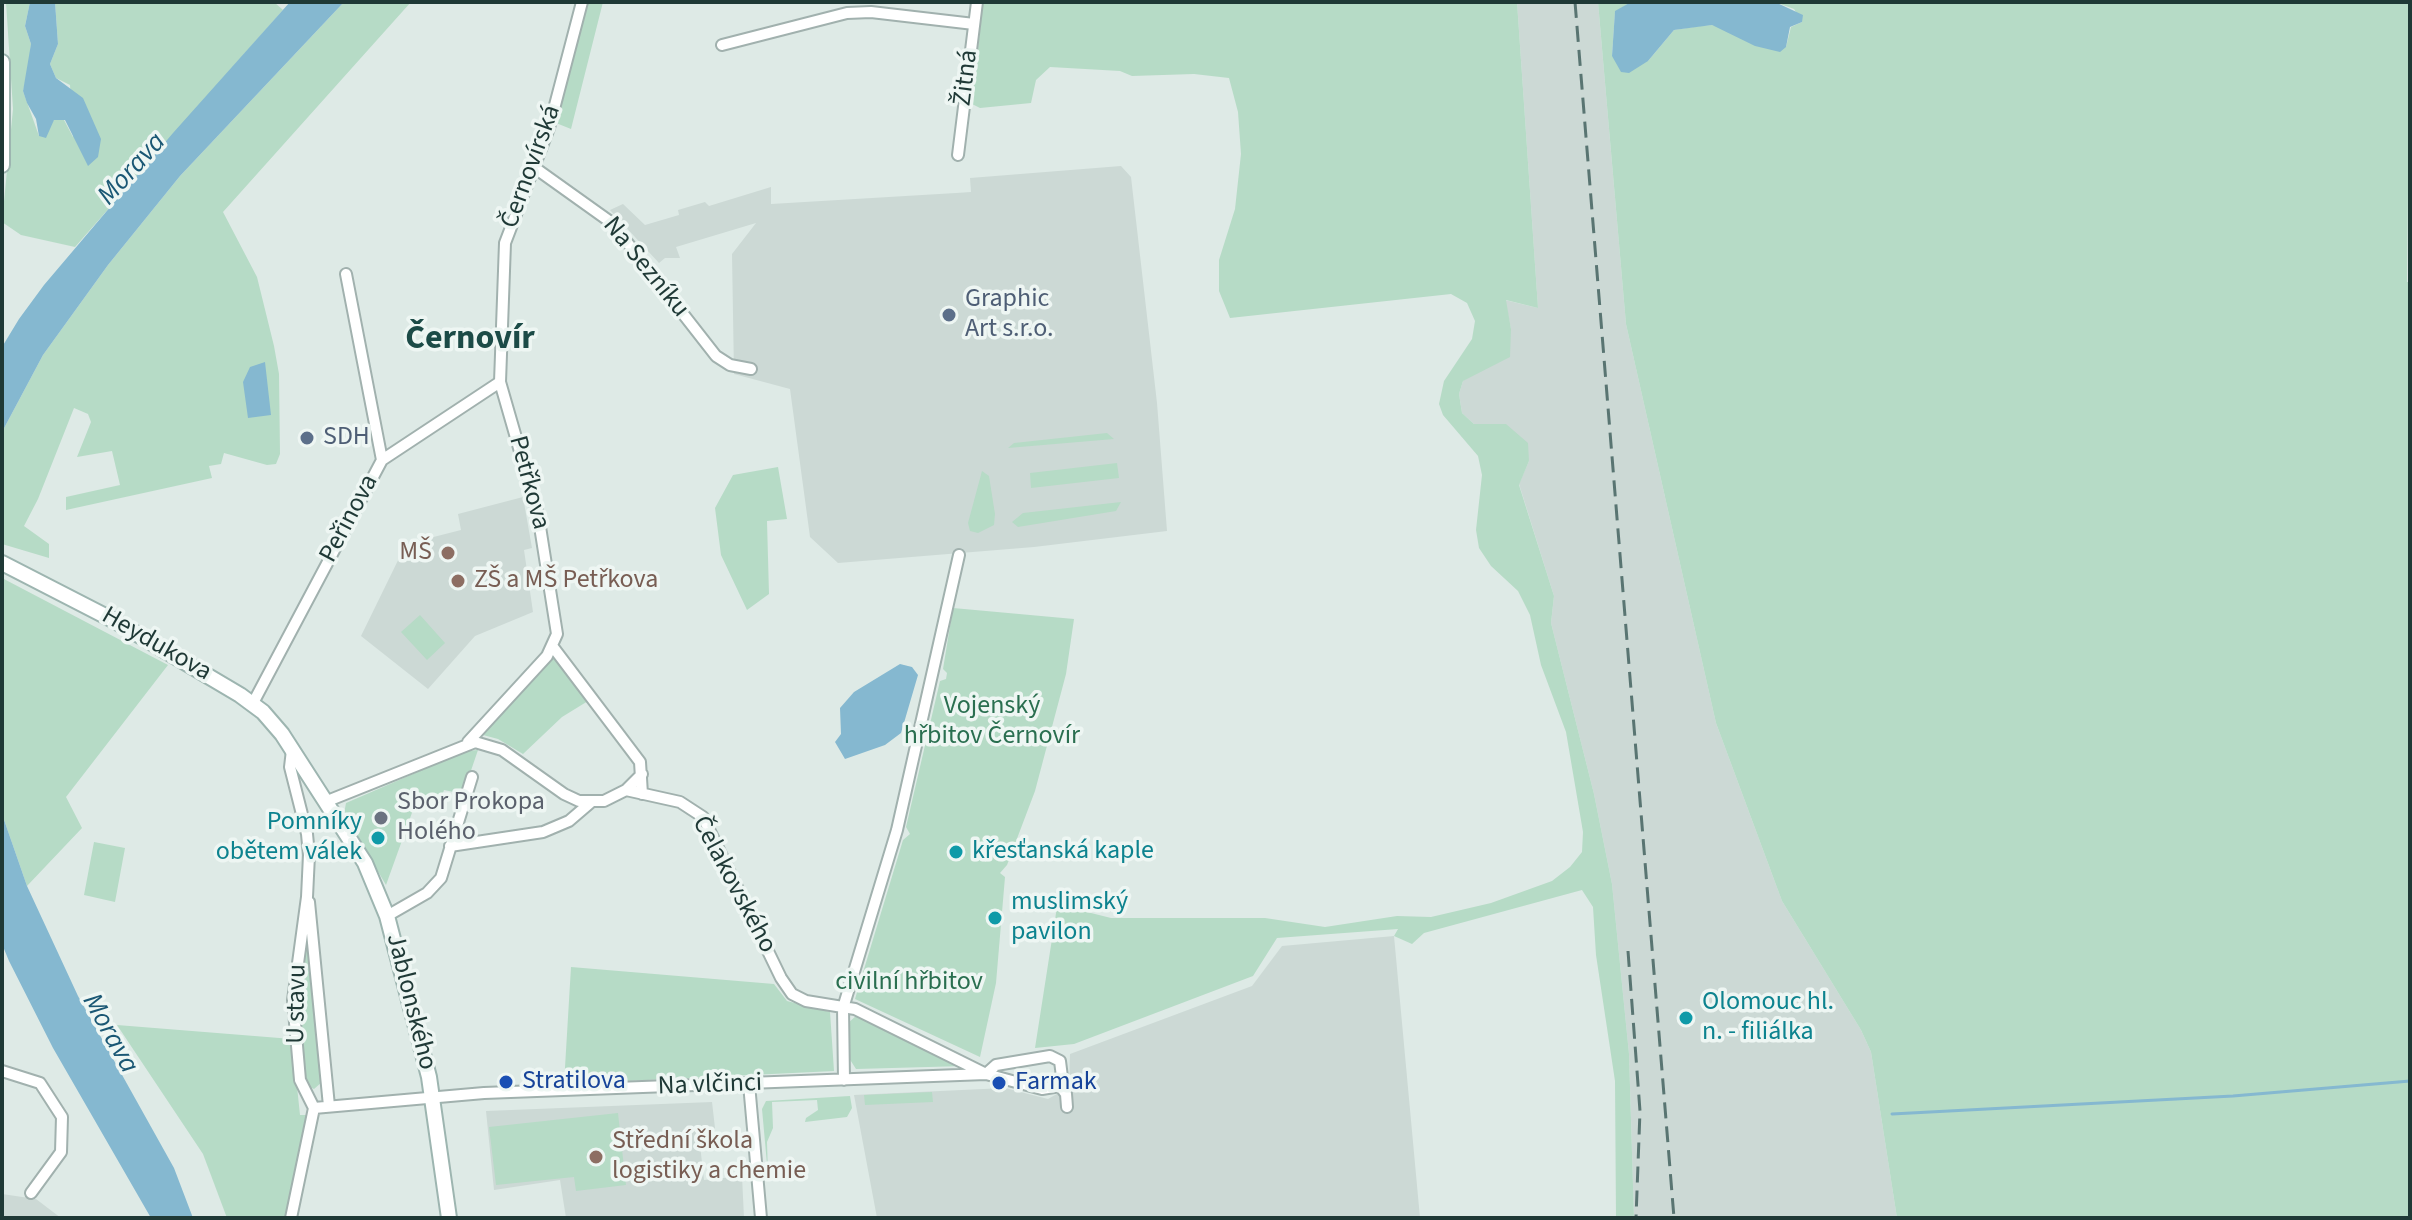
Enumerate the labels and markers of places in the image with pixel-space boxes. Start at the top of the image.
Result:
place label: Graphic Art s.r.o. [965,284,1054,346]
marker: Graphic Art s.r.o. [940,306,958,324]
place label: SDH [323,422,370,454]
marker: SDH [298,429,316,447]
place label: MŠ [399,537,432,569]
marker: MŠ [439,544,457,562]
place label: ZŠ a MŠ Petřkova [474,565,658,597]
marker: ZŠ a MŠ Petřkova [449,572,467,590]
place label: Sbor Prokopa Holého [397,787,545,848]
place label: Pomníky obětem válek [216,807,362,868]
marker: Sbor Prokopa Holého [372,809,390,827]
marker: Pomníky obětem válek [369,829,387,847]
place label: křesťanská kaple [972,836,1154,868]
marker: křesťanská kaple [947,843,965,861]
place label: muslimský pavilon [1011,887,1128,948]
marker: muslimský pavilon [986,909,1004,927]
place label: Olomouc hl. n. - filiálka [1702,987,1834,1048]
marker: Olomouc hl. n. - filiálka [1677,1009,1695,1027]
place label: Stratilova [522,1066,626,1098]
place label: Farmak [1015,1067,1097,1099]
marker: Stratilova [497,1073,515,1091]
marker: Farmak [990,1074,1008,1092]
place label: Střední škola logistiky a chemie [612,1126,806,1188]
marker: Střední škola logistiky a chemie [587,1148,605,1166]

